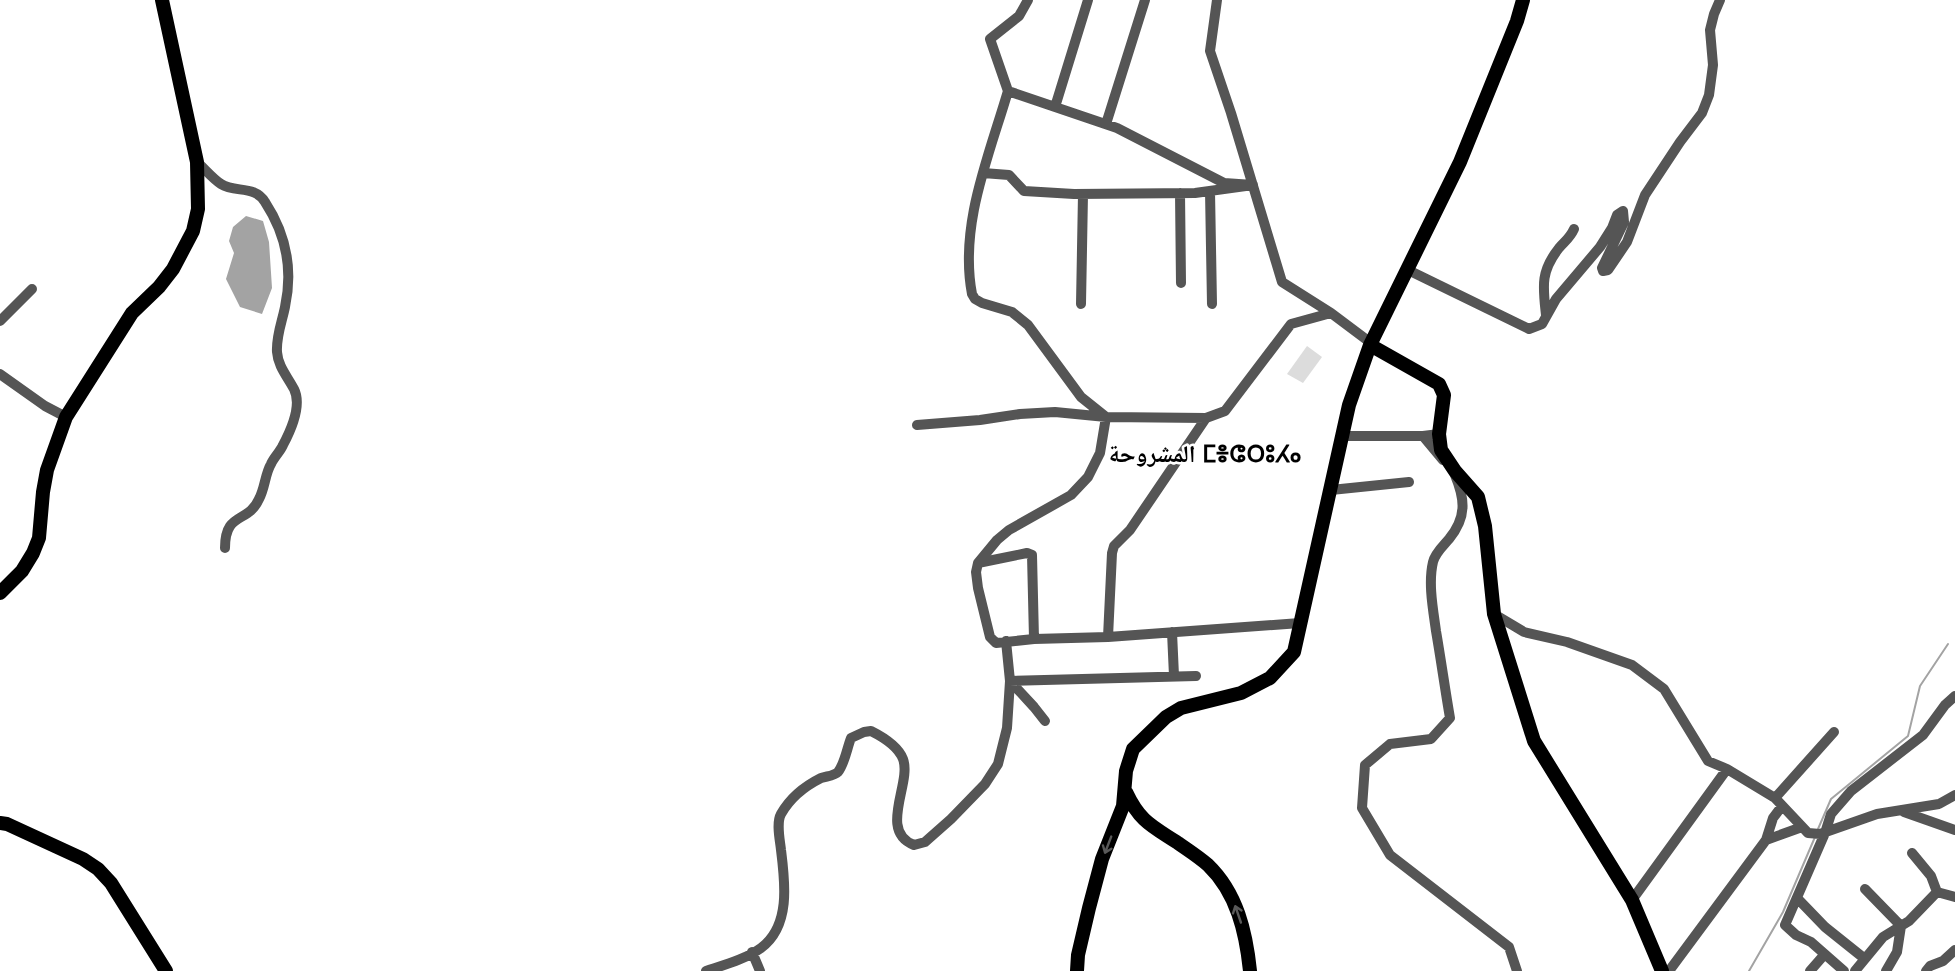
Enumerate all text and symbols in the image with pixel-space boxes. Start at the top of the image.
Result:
district label: المشروحة ⵎⴻⵛⵔⵓⵃⴰ [1109,439,1301,468]
one-way arrow [1102,835,1113,854]
one-way arrow [1232,905,1243,924]

